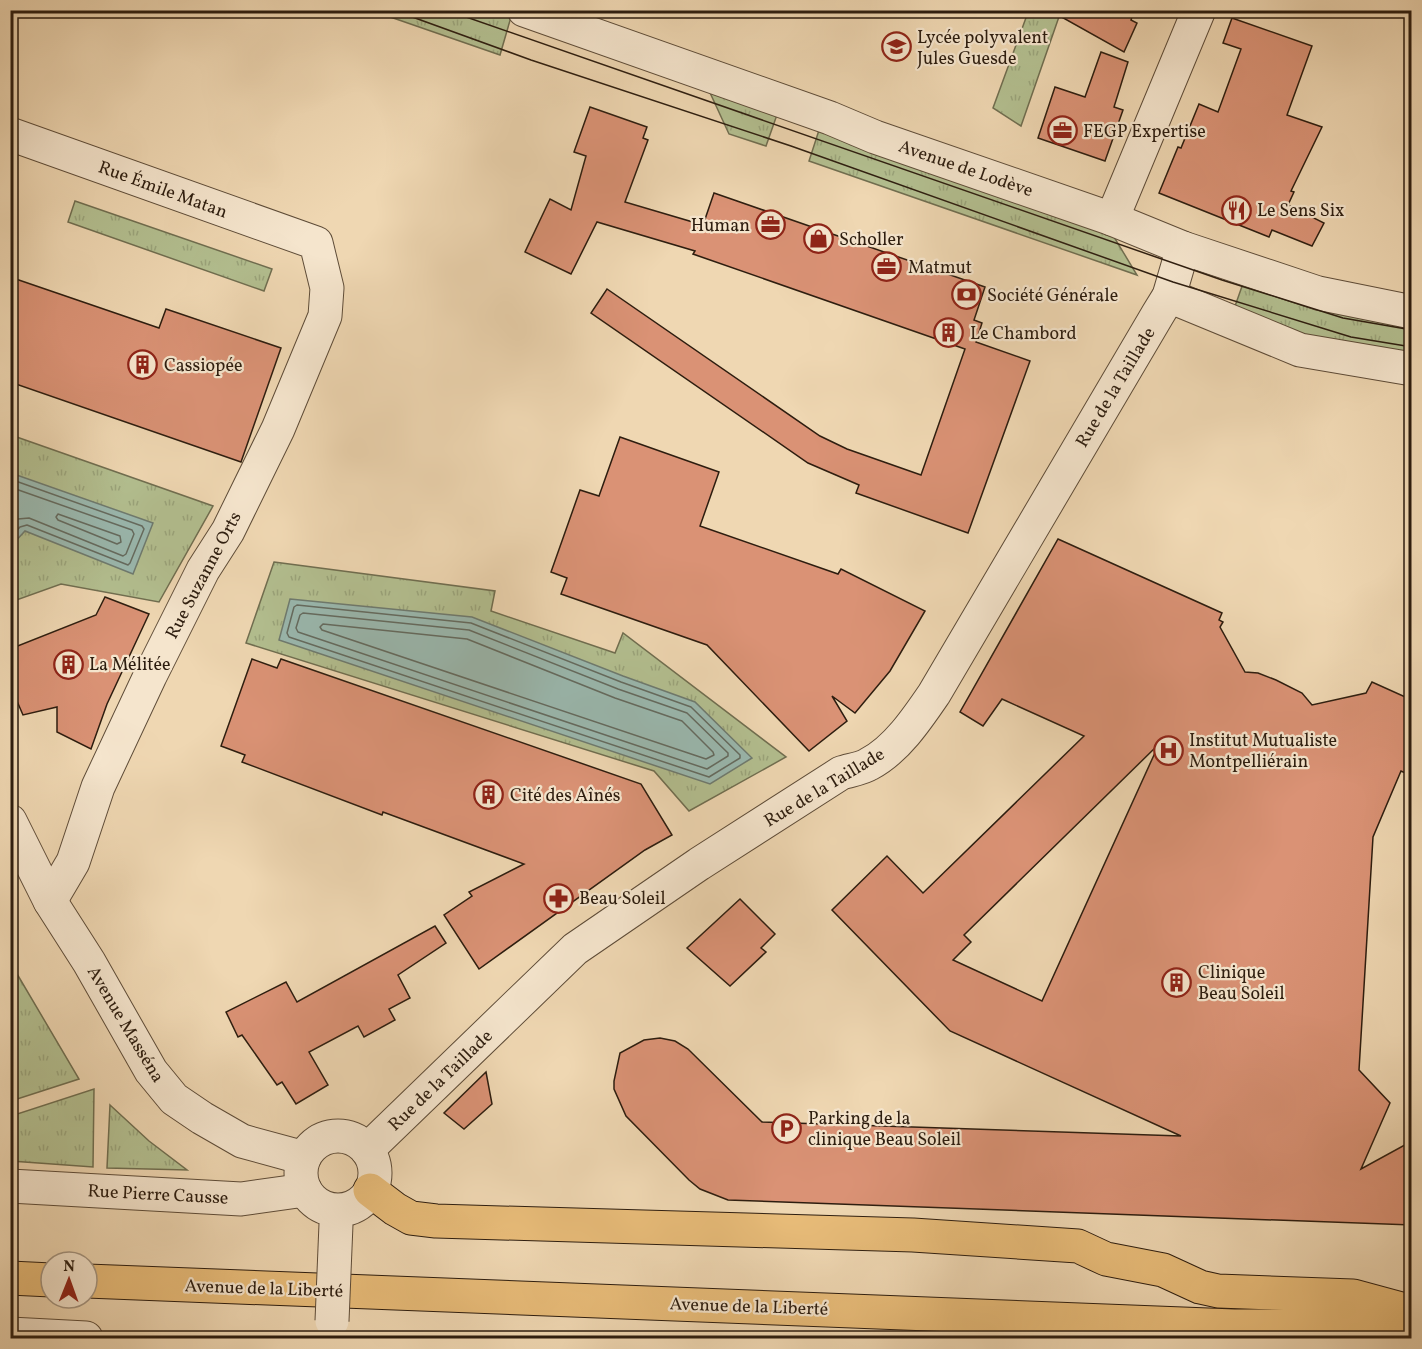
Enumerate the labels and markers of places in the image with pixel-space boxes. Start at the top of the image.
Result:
place label: Lycée polyvalent Jules Guesde [917,26,1048,72]
school or university icon: Lycée polyvalent Jules Guesde [880,31,912,63]
office icon: FEGP Expertise [1046,115,1078,147]
place label: FEGP Expertise [1083,120,1206,145]
restaurant icon: Le Sens Six [1220,194,1252,226]
place label: Le Sens Six [1257,199,1344,224]
office icon: Human [755,209,787,241]
place label: Human [691,214,750,239]
shop icon: Scholler [802,223,834,255]
place label: Scholler [839,228,904,253]
office icon: Matmut [871,251,903,283]
place label: Matmut [908,256,972,281]
bank icon: Société Générale [950,279,982,311]
place label: Société Générale [987,284,1118,309]
building icon: Le Chambord [933,317,965,349]
place label: Le Chambord [970,322,1077,347]
building icon: Cassiopée [127,349,159,381]
place label: Cassiopée [164,354,243,379]
building icon: La Mélitée [52,648,84,680]
place label: La Mélitée [89,653,171,678]
place label: Institut Mutualiste Montpelliérain [1189,729,1337,775]
hospital icon: Institut Mutualiste Montpelliérain [1152,734,1184,766]
building icon: Cité des Aînés [473,779,505,811]
place label: Cité des Aînés [510,784,621,809]
pharmacy icon: Beau Soleil [542,882,574,914]
place label: Beau Soleil [579,887,666,912]
place label: Clinique Beau Soleil [1198,961,1285,1007]
building icon: Clinique Beau Soleil [1161,966,1193,998]
place label: Parking de la clinique Beau Soleil [808,1107,961,1153]
parking icon: Parking de la clinique Beau Soleil [771,1112,803,1144]

